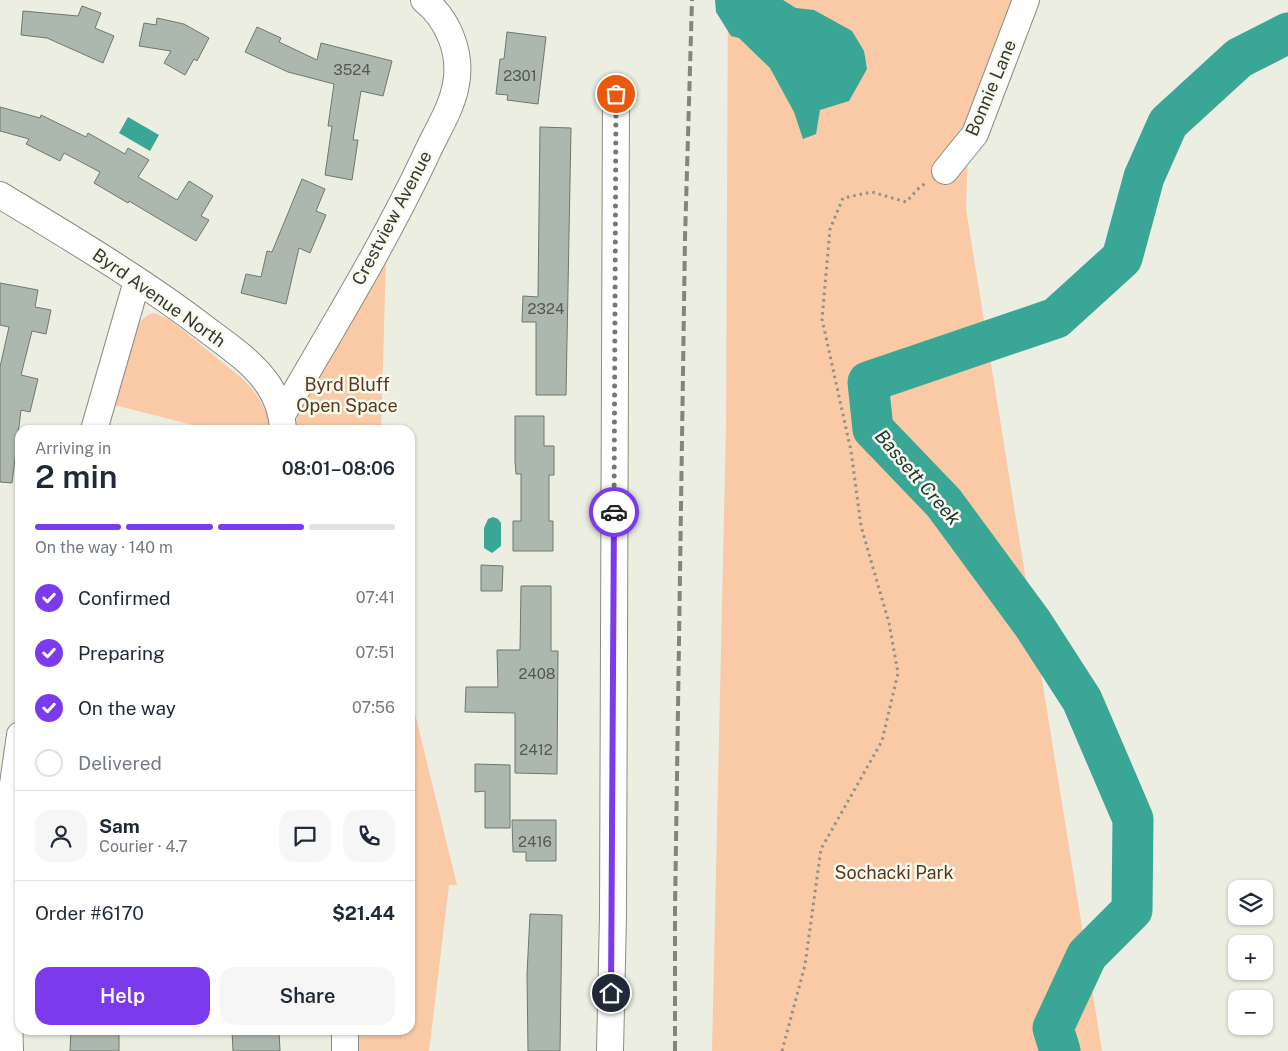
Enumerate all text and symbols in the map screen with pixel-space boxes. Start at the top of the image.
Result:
street label: Bonnie Lane [961,36,1020,139]
house number: 3524 [333,61,371,78]
house number: 2301 [503,67,537,84]
pin [595,73,637,115]
icon: bag [602,80,630,108]
street label: Crestview Avenue [347,147,436,289]
street label: Byrd Avenue North [89,244,230,351]
house number: 2324 [528,300,564,317]
park label: Byrd Bluff Open Space [296,374,398,416]
water label: Bassett Creek [871,425,966,530]
text: Arriving in [35,439,111,458]
text: 08:01–08:06 [282,457,395,479]
text: 2 min [35,458,118,495]
courier [589,487,639,537]
icon: car [600,498,628,526]
text: On the way · 140 m [35,538,173,557]
icon: check [35,584,63,612]
text: Confirmed [78,587,171,609]
text: 07:41 [356,588,395,607]
icon: check [35,639,63,667]
text: Preparing [78,642,165,664]
text: 07:51 [356,643,395,662]
house number: 2408 [518,665,556,682]
icon: check [35,694,63,722]
text: On the way [78,697,176,719]
text: 07:56 [352,698,395,717]
house number: 2412 [519,741,553,758]
text: Delivered [78,752,162,774]
button: person [35,810,87,862]
button: chat [279,810,331,862]
button: phone [343,810,395,862]
text: Sam [99,815,140,837]
house number: 2416 [518,833,552,850]
text: Courier · 4.7 [99,837,188,856]
park label: Sochacki Park [834,862,954,883]
map controls [1228,880,1273,1035]
button: layers [1228,880,1273,925]
text: Order #6170 [35,902,144,924]
text: $21.44 [332,902,395,924]
button: + [1228,935,1273,980]
button: Help [35,967,210,1025]
button: Share [220,967,395,1025]
pin [590,972,632,1014]
icon: home [597,979,625,1007]
button: − [1228,990,1273,1035]

